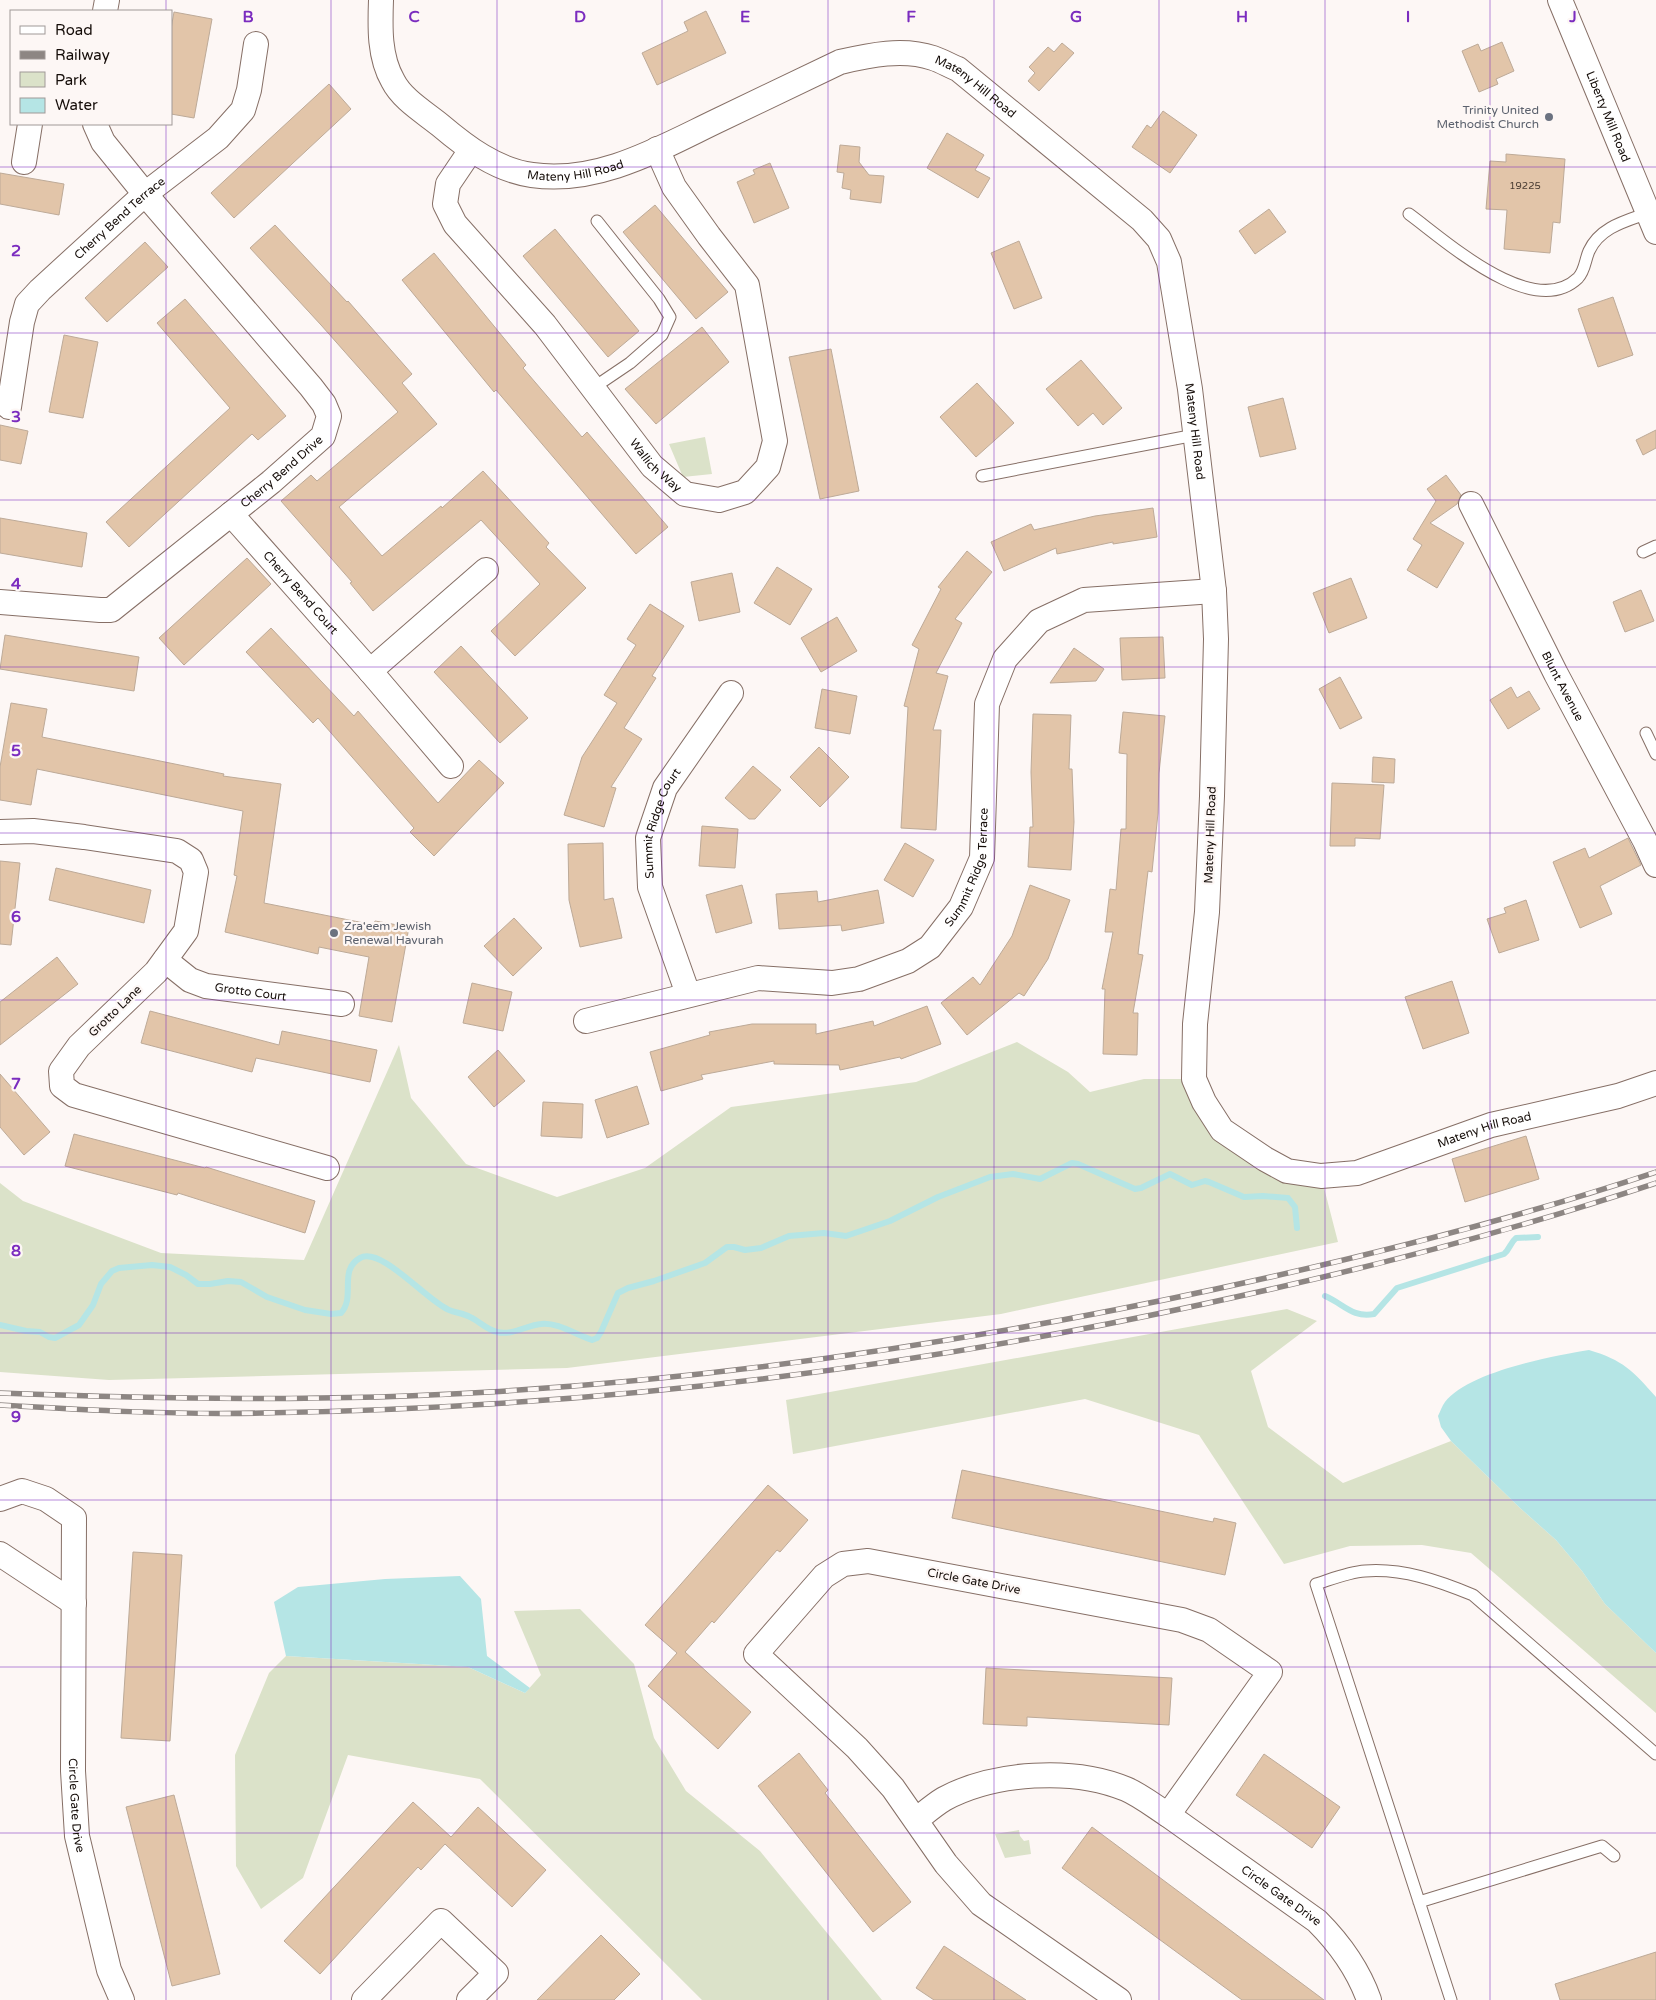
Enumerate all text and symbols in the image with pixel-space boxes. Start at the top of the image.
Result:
text: B [242,7,254,27]
text: C [408,7,420,27]
text: D [574,7,586,27]
text: E [740,7,750,27]
text: F [906,7,916,27]
text: G [1070,7,1082,27]
text: H [1236,7,1248,27]
text: I [1406,7,1410,27]
text: J [1568,7,1577,27]
legend [10,10,172,125]
text: Road [55,21,93,39]
text: Railway [55,46,110,64]
street label: Mateny Hill Road [933,52,1019,121]
street label: Liberty Mill Road [1583,69,1633,164]
text: Park [55,71,87,89]
text: Water [55,96,98,114]
place label: Trinity United Methodist Church [1437,103,1539,131]
marker: Trinity United Methodist Church [1543,111,1555,123]
street label: Mateny Hill Road [526,157,625,184]
street label: Cherry Bend Terrace [71,174,168,262]
house number: 19225 [1509,180,1541,192]
text: 2 [11,241,21,261]
street label: Mateny Hill Road [1182,382,1208,481]
text: 3 [11,407,21,427]
street label: Cherry Bend Drive [238,432,326,511]
street label: Wallich Way [627,436,685,495]
street label: Cherry Bend Court [260,548,341,637]
text: 4 [11,574,21,594]
street label: Blunt Avenue [1539,649,1587,723]
text: 5 [11,741,21,761]
street label: Summit Ridge Court [641,765,684,879]
street label: Mateny Hill Road [1201,786,1219,884]
street label: Summit Ridge Terrace [941,807,991,929]
text: 6 [11,907,21,927]
place label: Zra'eem Jewish Renewal Havurah [344,919,444,947]
marker: Zra'eem Jewish Renewal Havurah [328,927,340,939]
street label: Grotto Court [214,980,288,1004]
street label: Grotto Lane [86,982,144,1040]
text: 7 [11,1074,21,1094]
street label: Mateny Hill Road [1436,1109,1533,1151]
text: 8 [11,1241,21,1261]
text: 9 [11,1407,21,1427]
street label: Circle Gate Drive [926,1565,1022,1597]
street label: Circle Gate Drive [66,1758,88,1854]
street label: Circle Gate Drive [1239,1862,1325,1929]

